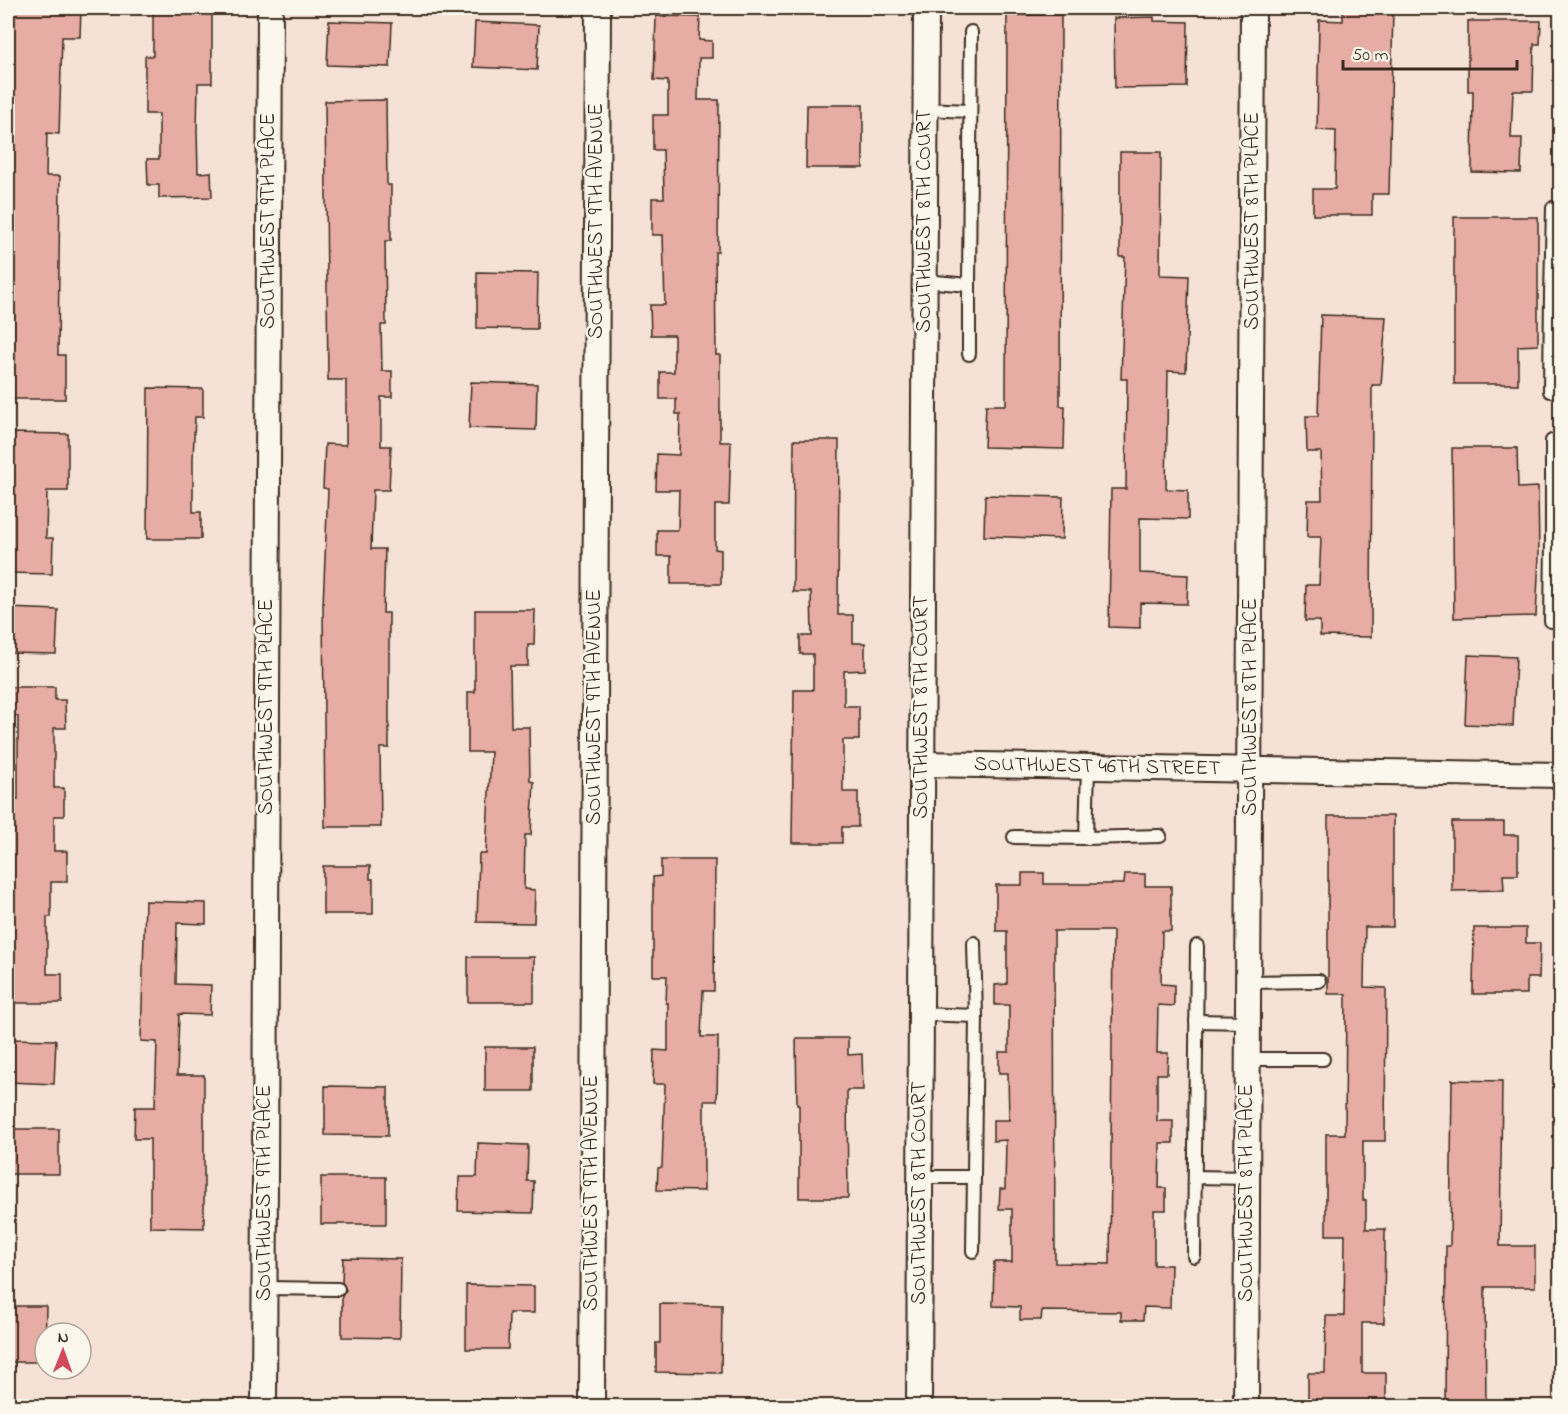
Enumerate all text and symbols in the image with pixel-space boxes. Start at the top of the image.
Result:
scale bar [1343,33,1517,71]
text: 50 m [1352,43,1389,69]
street label: SOUTHWEST 9TH AVENUE [582,103,612,339]
street label: SOUTHWEST 8TH COURT [910,109,940,333]
street label: SOUTHWEST 8TH PLACE [1238,112,1268,330]
street label: SOUTHWEST 9TH PLACE [254,113,284,329]
street label: SOUTHWEST 9TH AVENUE [580,589,610,825]
street label: SOUTHWEST 8TH COURT [907,595,937,819]
street label: SOUTHWEST 8TH PLACE [1236,598,1266,816]
street label: SOUTHWEST 9TH PLACE [252,599,282,815]
street label: SOUTHWEST 46TH STREET [973,750,1221,784]
street label: SOUTHWEST 9TH AVENUE [577,1075,607,1311]
street label: SOUTHWEST 8TH COURT [905,1081,935,1305]
street label: SOUTHWEST 8TH PLACE [1232,1084,1262,1302]
street label: SOUTHWEST 9TH PLACE [250,1085,280,1301]
north arrow [33,1321,93,1381]
text: N [58,1326,69,1350]

